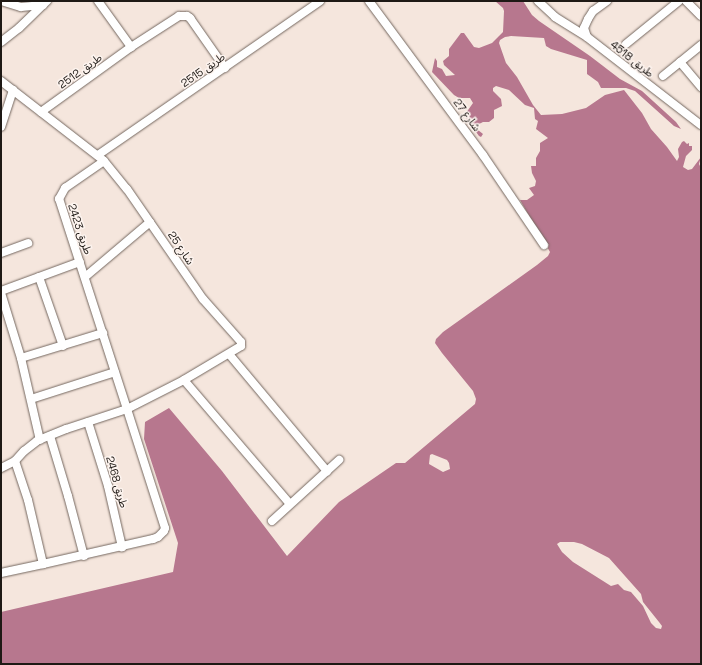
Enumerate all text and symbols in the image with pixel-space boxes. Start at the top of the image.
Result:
street label: طريق 4518 [608,38,656,80]
street label: طريق 2515 [178,50,228,90]
street label: طريق 2512 [56,51,104,91]
street label: شارع 27 [451,96,483,134]
street label: طريق 2423 [65,202,95,256]
street label: شارع 25 [165,229,197,267]
street label: طريق 2468 [103,455,131,509]

